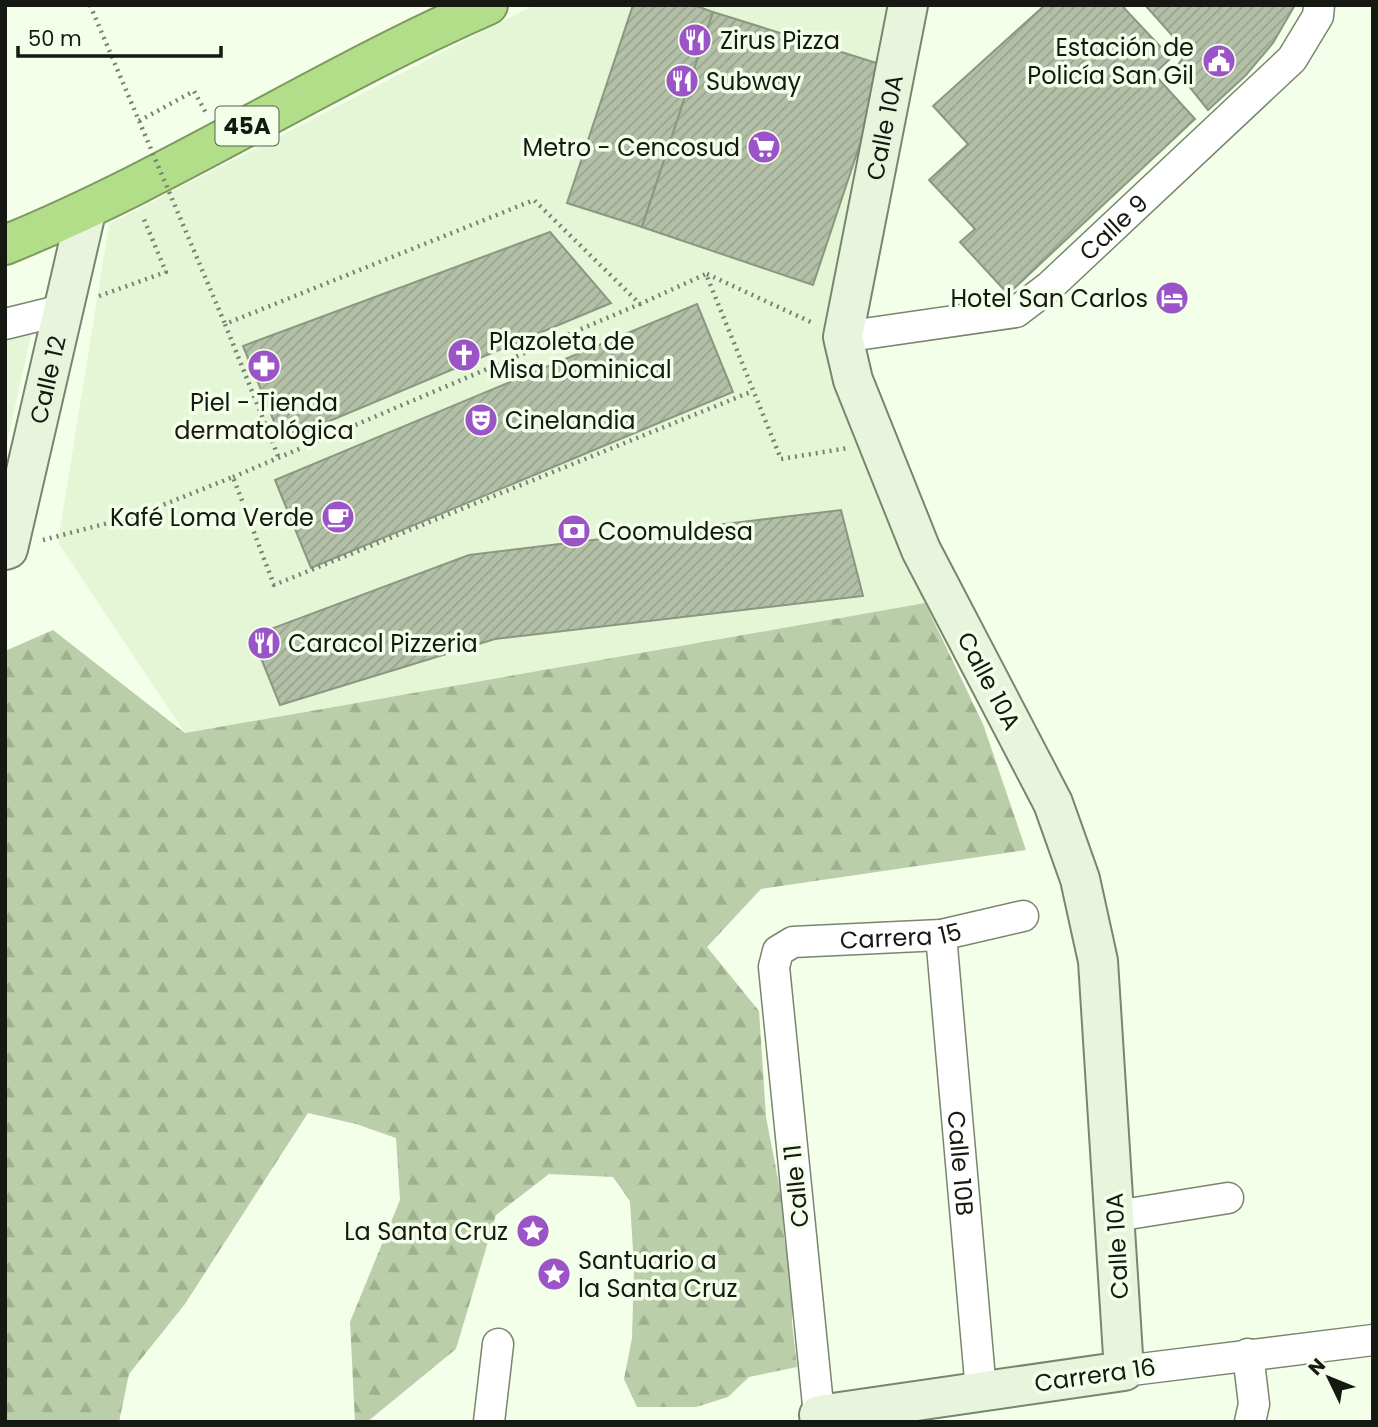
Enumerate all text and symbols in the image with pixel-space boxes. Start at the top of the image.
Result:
scale bar [18,14,220,58]
restaurant icon: Zirus Pizza [676,21,714,59]
text: 50 m [28,24,82,53]
place label: Zirus Pizza [720,24,840,57]
place label: Estación de Policía San Gil [1027,31,1194,92]
public building icon: Estación de Policía San Gil [1200,42,1238,80]
restaurant icon: Subway [663,62,701,100]
place label: Subway [706,65,802,98]
street label: Calle 10A [858,72,911,183]
road number: 45A [216,106,278,146]
supermarket icon: Metro - Cencosud [745,128,783,166]
place label: Metro - Cencosud [523,131,740,164]
street label: Calle 9 [1071,186,1155,267]
hotel icon: Hotel San Carlos [1153,279,1191,317]
place label: Hotel San Carlos [951,282,1148,315]
place label: Plazoleta de Misa Dominical [489,325,672,386]
street label: Calle 12 [21,332,73,427]
church icon: Plazoleta de Misa Dominical [445,336,483,374]
pharmacy icon: Piel - Tienda dermatológica [245,347,283,385]
place label: Piel - Tienda dermatológica [174,386,354,447]
theatre icon: Cinelandia [462,401,500,439]
place label: Cinelandia [505,404,636,437]
cafe icon: Kafé Loma Verde [319,498,357,536]
place label: Kafé Loma Verde [110,501,314,534]
bank icon: Coomuldesa [555,512,593,550]
place label: Coomuldesa [598,515,753,548]
restaurant icon: Caracol Pizzeria [245,624,283,662]
street label: Calle 10A [949,626,1029,736]
place label: Caracol Pizzeria [288,627,478,660]
street label: Carrera 15 [839,914,965,956]
street label: Calle 10B [940,1109,982,1217]
street label: Calle 11 [775,1143,817,1229]
street label: Calle 10A [1098,1192,1136,1300]
place icon: La Santa Cruz [514,1212,552,1250]
place label: La Santa Cruz [344,1215,508,1248]
place label: Santuario a la Santa Cruz [578,1244,737,1305]
place icon: Santuario a la Santa Cruz [535,1255,573,1293]
north arrow [1294,1343,1364,1413]
street label: Carrera 16 [1032,1350,1158,1400]
text: N [1302,1352,1332,1381]

